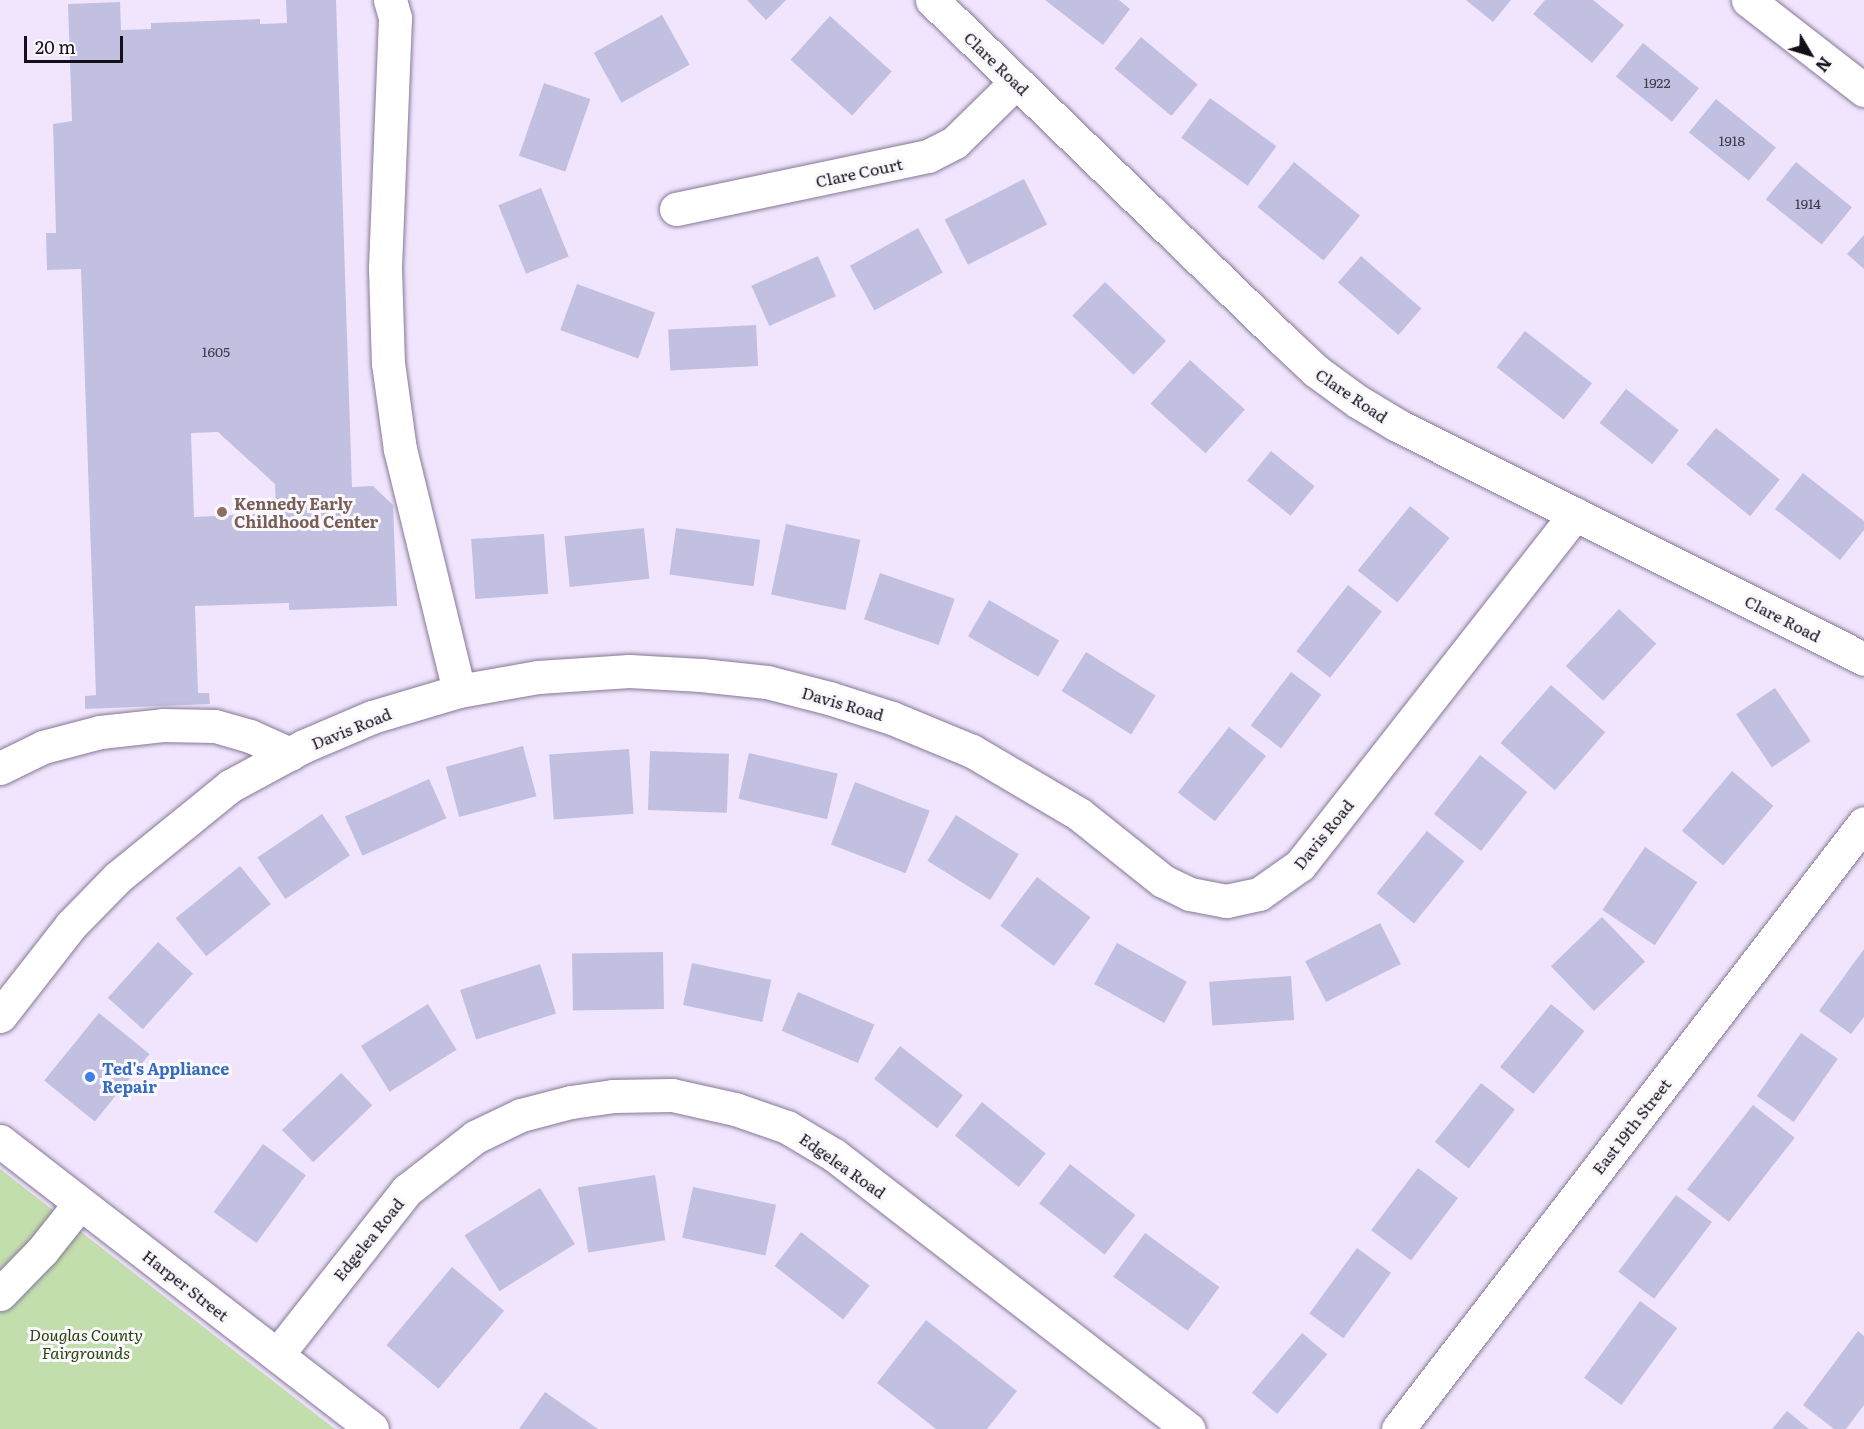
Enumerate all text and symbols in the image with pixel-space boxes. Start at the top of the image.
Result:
scale bar [27,24,126,62]
north arrow [1780,24,1840,84]
street label: Clare Road [961,27,1033,99]
text: 20 m [35,33,76,60]
text: N [1811,52,1838,78]
house number: 1922 [1643,74,1671,90]
house number: 1918 [1719,132,1745,148]
street label: Clare Court [814,153,904,191]
house number: 1914 [1795,195,1821,211]
house number: 1605 [202,343,230,359]
street label: Clare Road [1312,364,1392,426]
place label: Kennedy Early Childhood Center [234,493,378,531]
marker: Kennedy Early Childhood Center [215,505,229,519]
street label: Clare Road [1742,591,1824,645]
street label: Davis Road [800,682,886,724]
street label: Davis Road [308,703,394,753]
street label: Davis Road [1289,795,1357,873]
place label: Ted's Appliance Repair [102,1058,229,1096]
marker: Ted's Appliance Repair [83,1070,97,1084]
street label: East 19th Street [1588,1074,1674,1178]
street label: Edgelea Road [796,1128,890,1202]
street label: Edgelea Road [329,1194,407,1284]
street label: Harper Street [139,1245,233,1325]
park label: Douglas County Fairgrounds [29,1324,143,1362]

